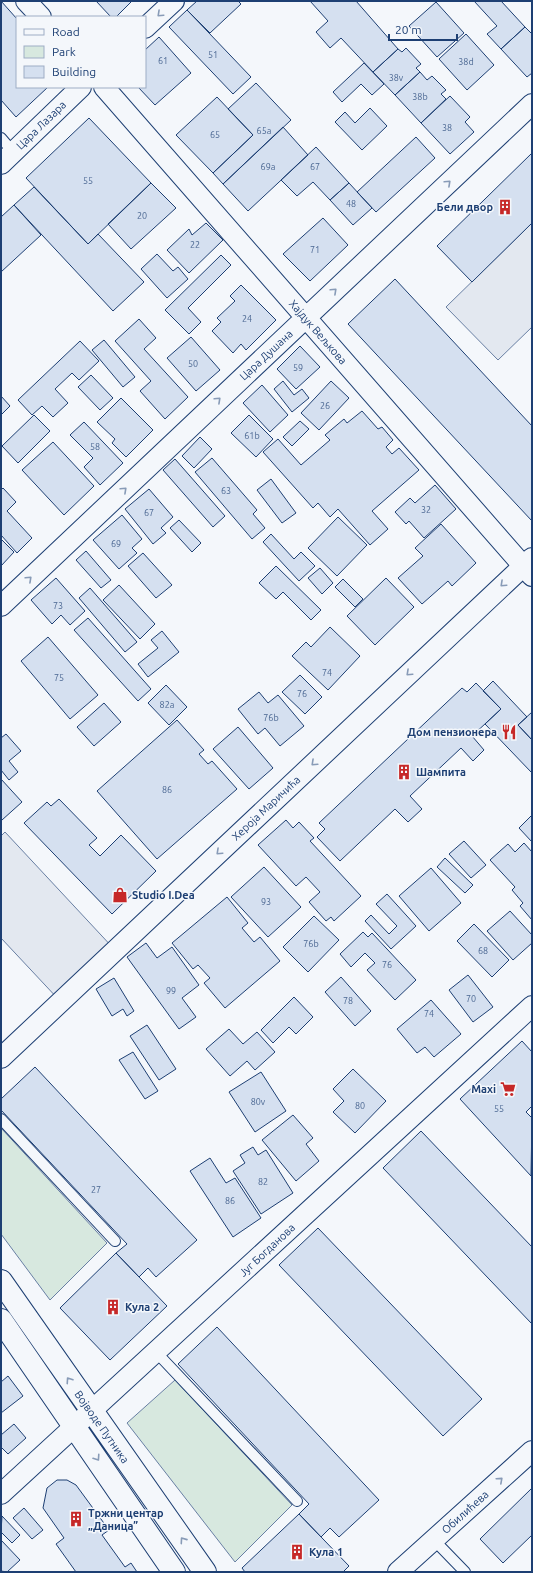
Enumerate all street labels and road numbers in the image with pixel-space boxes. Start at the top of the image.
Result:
street label: Цара Лазара [14,98,68,152]
street label: Хајдук Вељкова [287,297,349,367]
street label: Цара Душана [237,327,295,383]
street label: Хероја Маричића [229,773,303,843]
street label: Југ Богданова [237,1221,297,1279]
street label: Војводе Путника [72,1388,132,1466]
street label: Обилићева [439,1488,491,1536]

